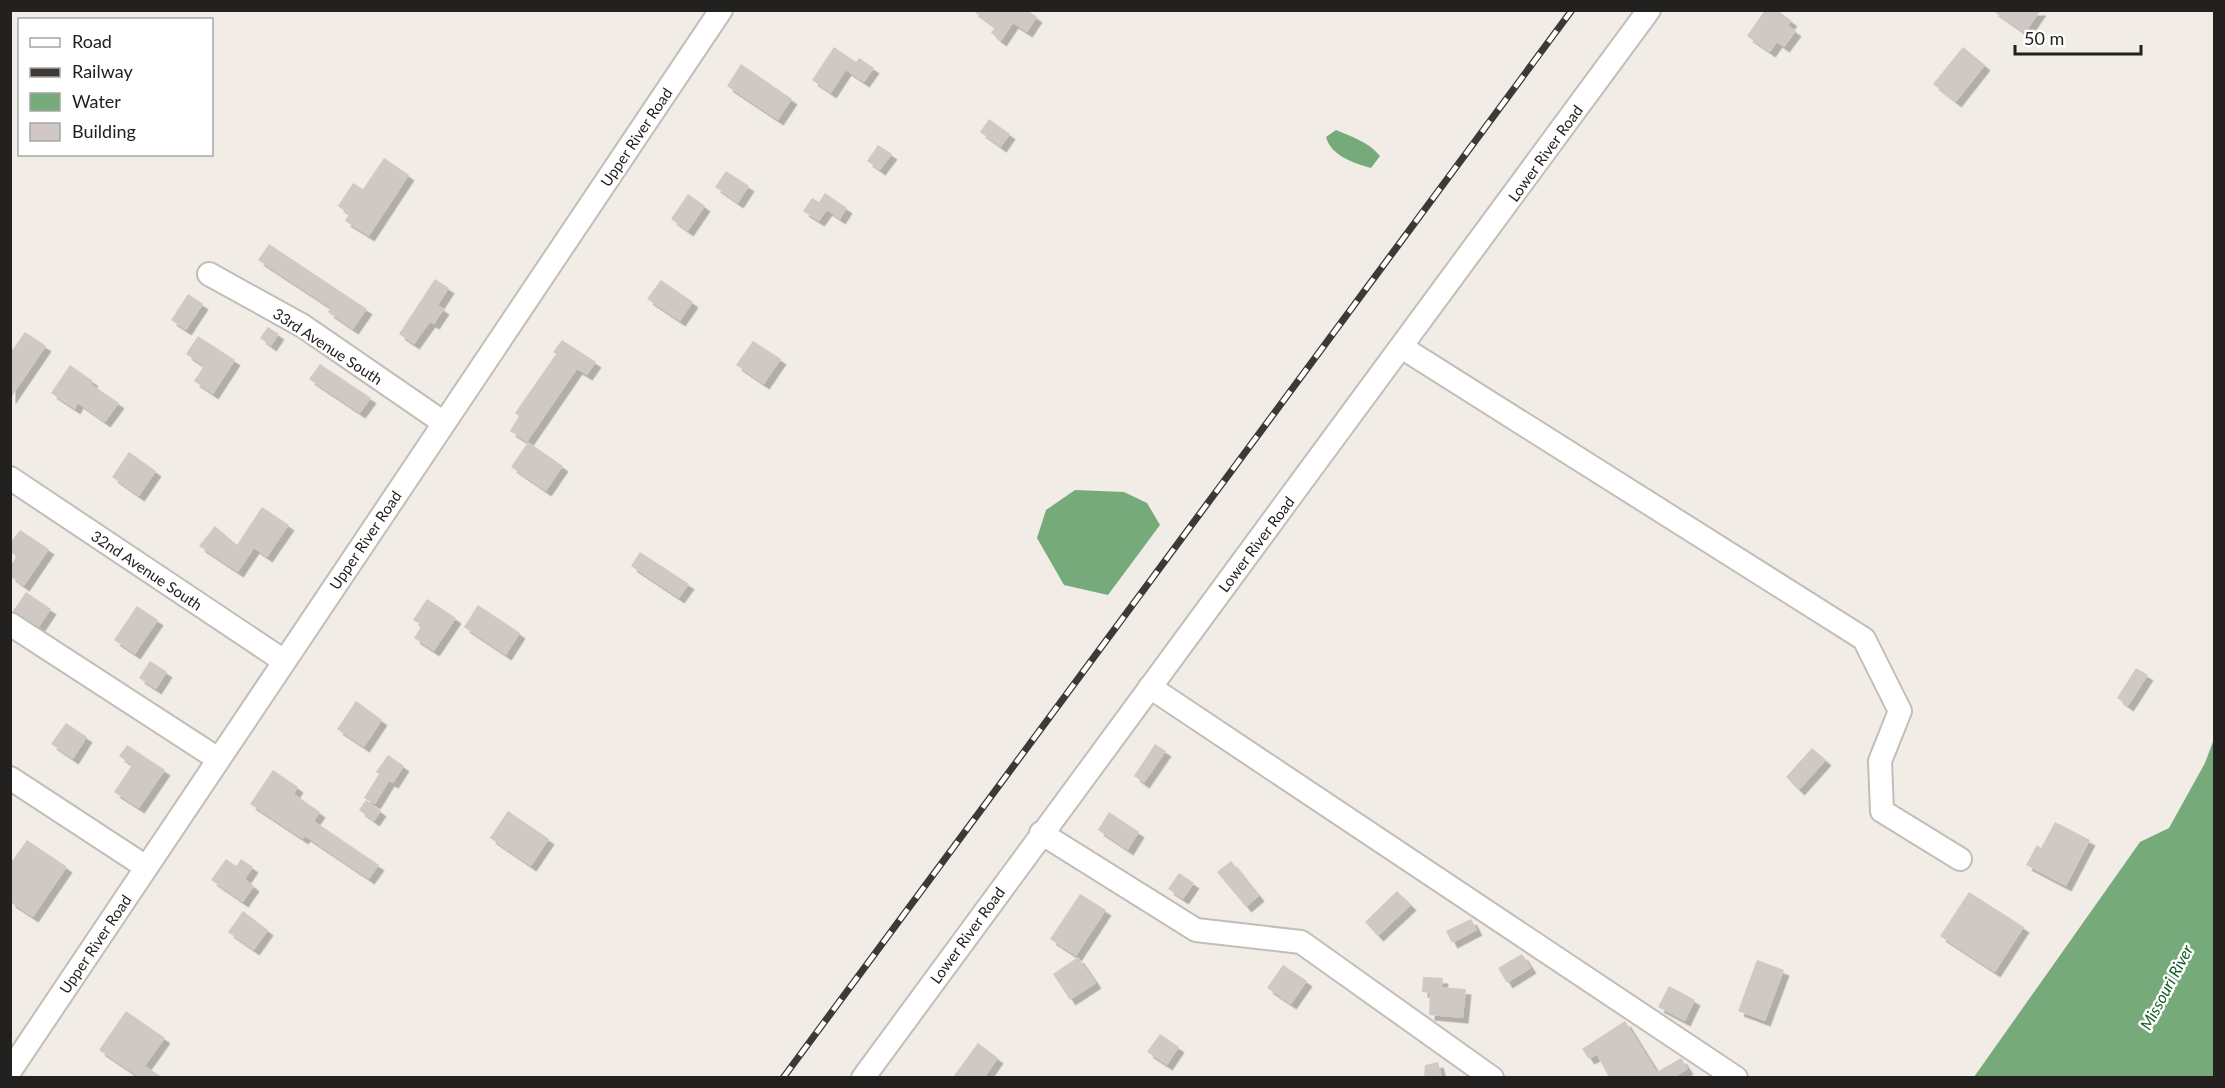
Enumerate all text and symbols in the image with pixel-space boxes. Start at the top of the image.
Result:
legend [18,18,213,156]
scale bar [2015,18,2141,56]
text: 50 m [2024,27,2064,49]
text: Road [72,30,112,52]
text: Railway [72,60,133,82]
street label: Upper River Road [596,84,676,190]
text: Water [72,90,121,112]
street label: Lower River Road [1504,101,1586,205]
text: Building [72,120,136,142]
street label: 33rd Avenue South [270,304,386,388]
street label: Upper River Road [325,487,405,593]
street label: Lower River Road [1214,493,1298,595]
street label: 32nd Avenue South [88,526,206,614]
street label: Lower River Road [926,883,1008,987]
street label: Upper River Road [55,891,135,997]
water label: Missouri River [2136,941,2197,1033]

